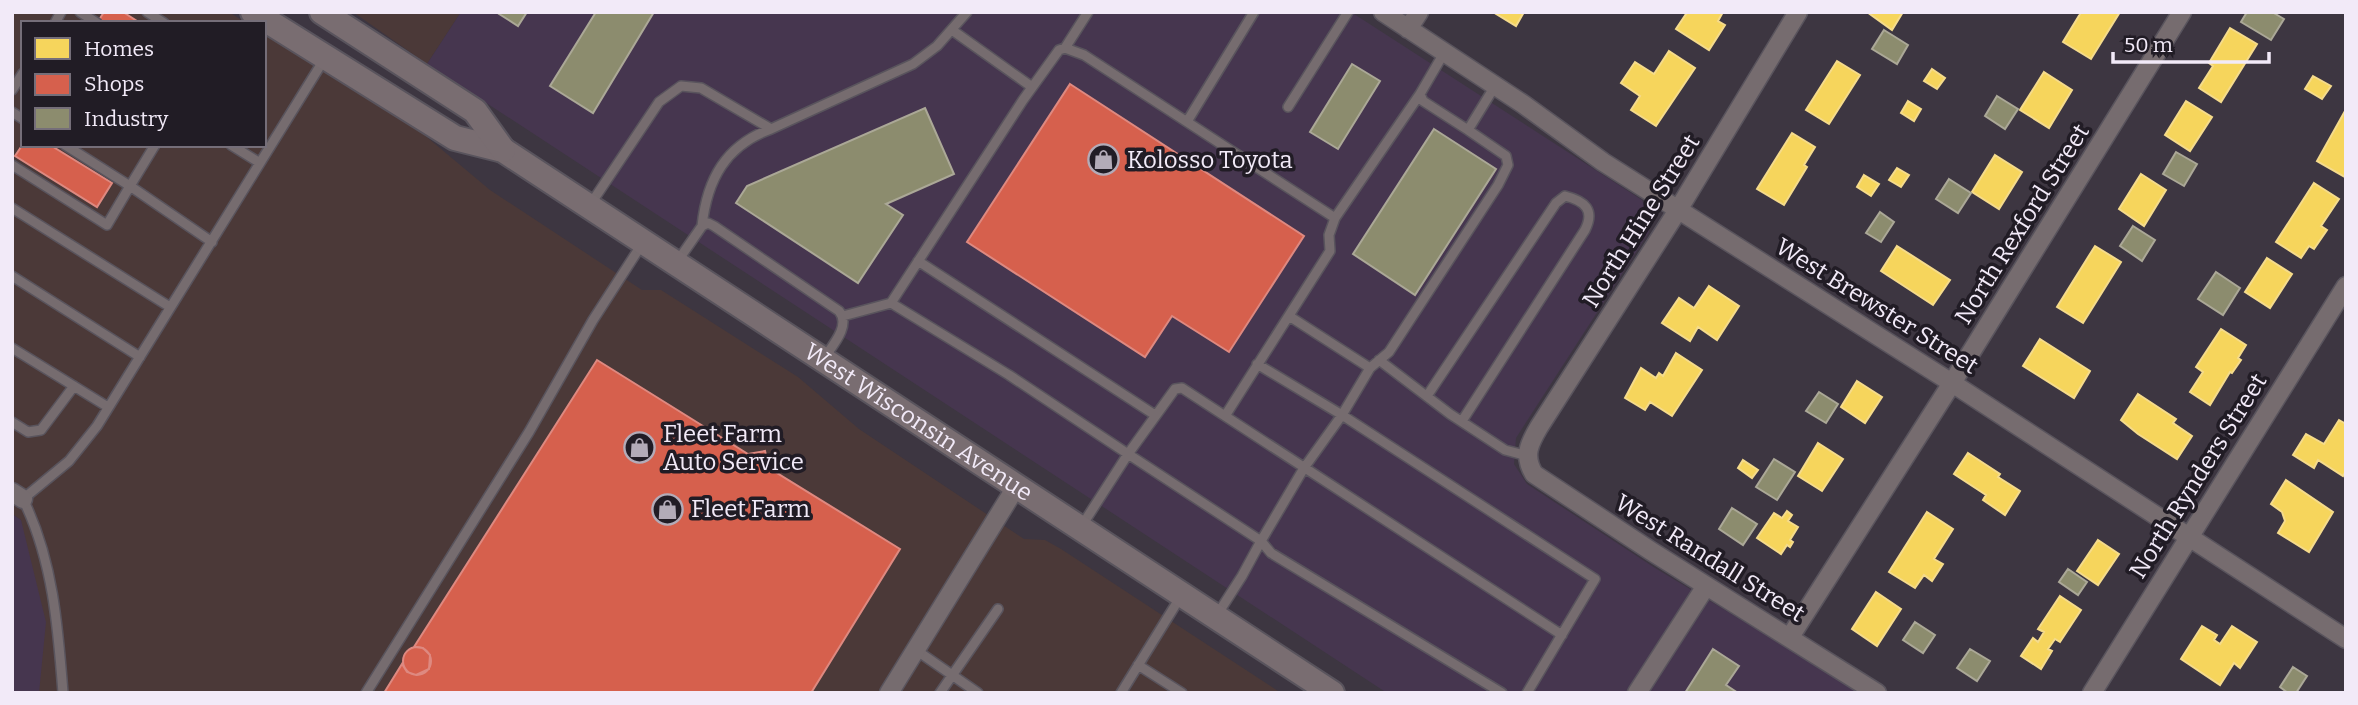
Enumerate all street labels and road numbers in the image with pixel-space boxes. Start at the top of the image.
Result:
street label: North Rexford Street [1949,119,2095,329]
street label: North Hine Street [1577,129,1706,313]
street label: West Brewster Street [1771,232,1984,380]
street label: West Wisconsin Avenue [799,337,1038,507]
street label: North Rynders Street [2124,368,2273,583]
street label: West Randall Street [1610,488,1810,628]

